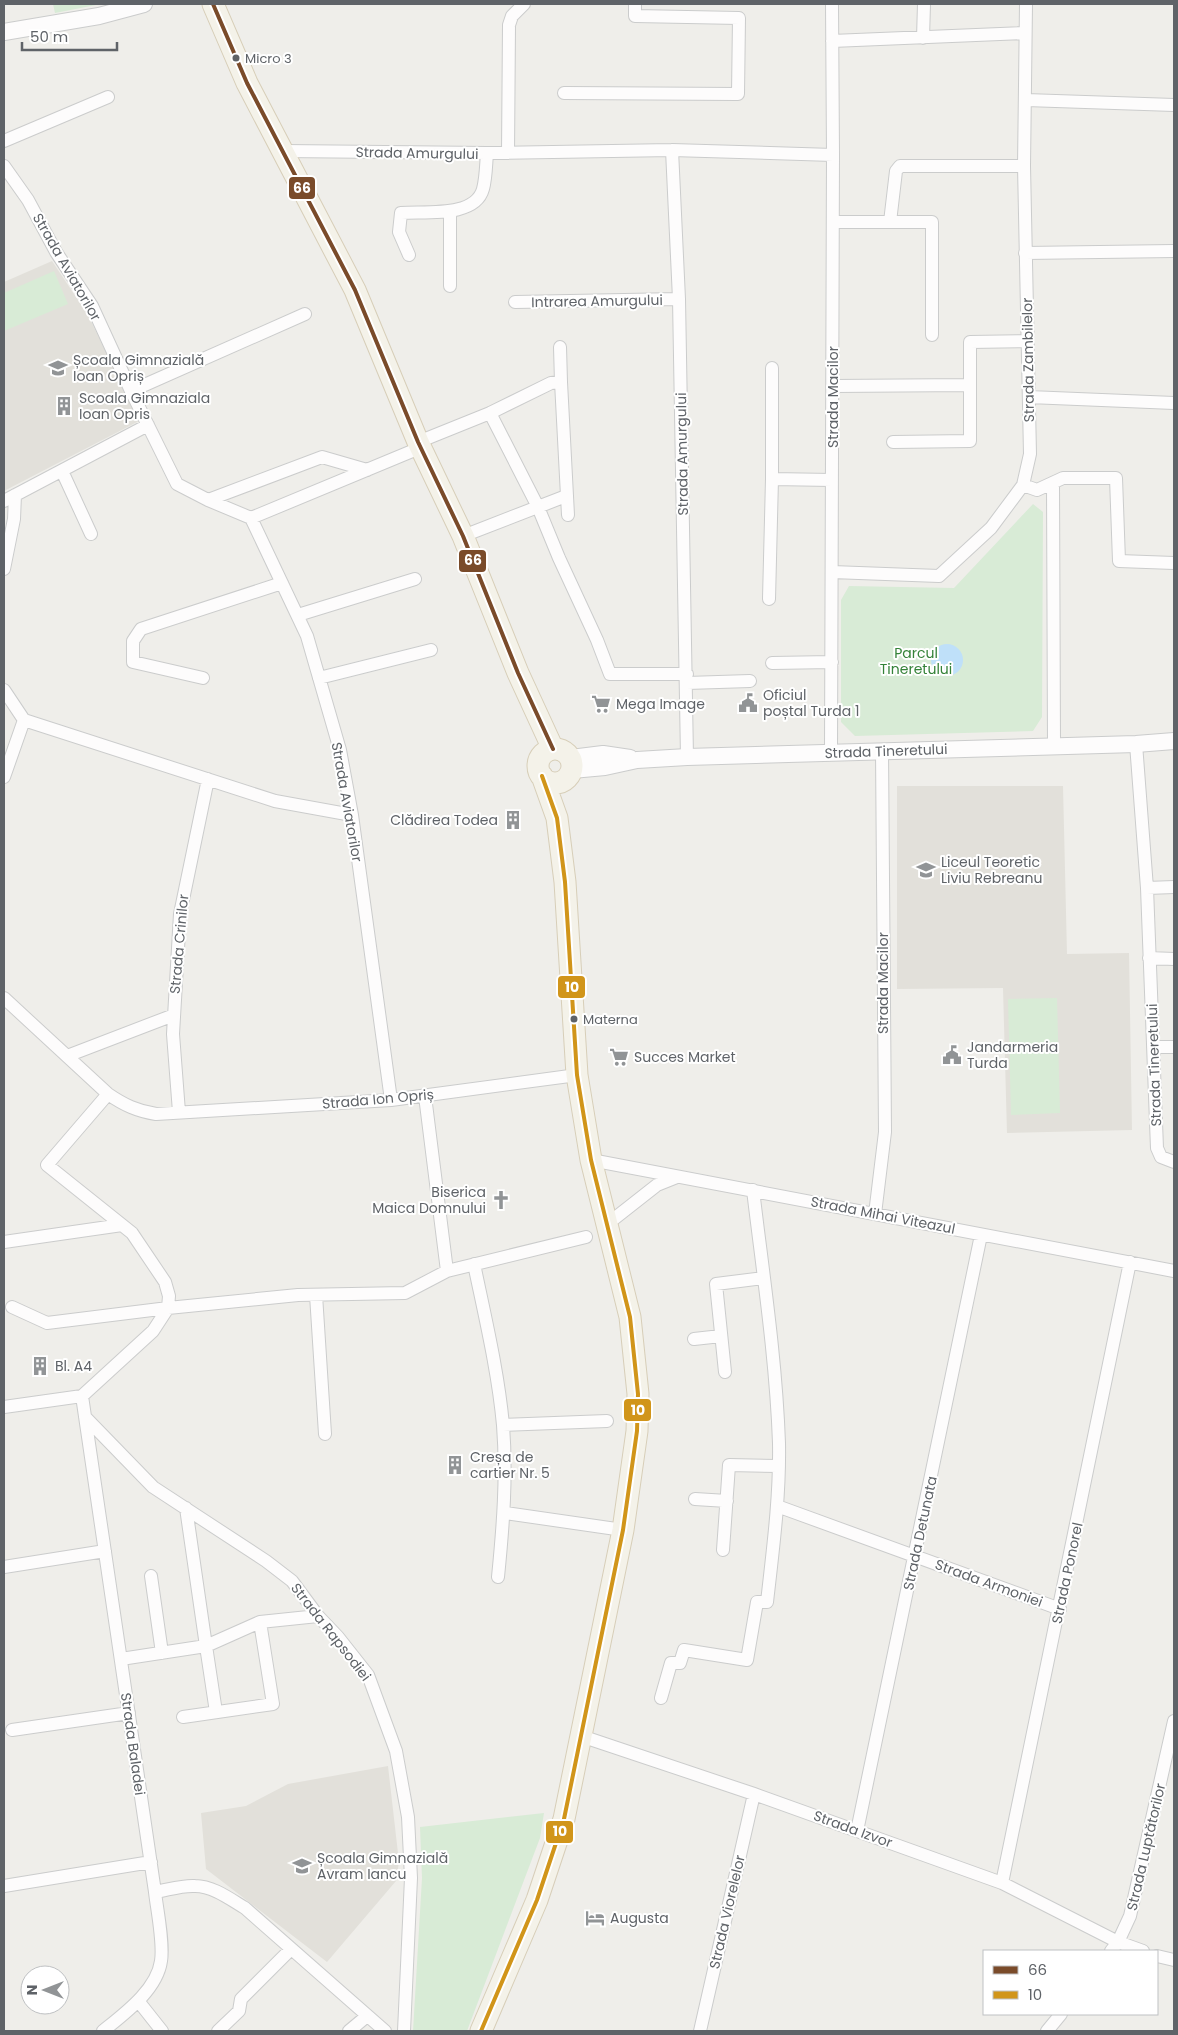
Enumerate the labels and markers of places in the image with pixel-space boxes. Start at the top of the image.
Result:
place label: Micro 3 [245,49,292,68]
marker: Micro 3 [231,53,241,63]
place label: Școala Gimnazială Ioan Opriș [73,350,204,386]
school or university icon: Școala Gimnazială Ioan Opriș [47,357,69,379]
place label: Scoala Gimnaziala Ioan Opris [79,388,210,424]
building icon: Scoala Gimnaziala Ioan Opris [53,395,75,417]
place label: Oficiul poștal Turda 1 [763,685,859,721]
public building icon: Oficiul poștal Turda 1 [737,692,759,714]
supermarket icon: Mega Image [590,693,612,715]
place label: Mega Image [616,694,705,714]
building icon: Clădirea Todea [502,809,524,831]
place label: Clădirea Todea [390,810,498,830]
place label: Liceul Teoretic Liviu Rebreanu [941,852,1042,888]
school or university icon: Liceul Teoretic Liviu Rebreanu [915,859,937,881]
place label: Materna [583,1010,638,1029]
marker: Materna [569,1014,579,1024]
place label: Jandarmeria Turda [967,1037,1058,1073]
public building icon: Jandarmeria Turda [941,1044,963,1066]
supermarket icon: Succes Market [608,1046,630,1068]
place label: Succes Market [634,1047,736,1067]
place label: Biserica Maica Domnului [372,1182,486,1218]
church icon: Biserica Maica Domnului [490,1189,512,1211]
building icon: Bl. A4 [29,1355,51,1377]
place label: Bl. A4 [55,1356,92,1376]
place label: Creșa de cartier Nr. 5 [470,1447,550,1483]
building icon: Creșa de cartier Nr. 5 [444,1454,466,1476]
place label: Școala Gimnazială Avram Iancu [317,1848,448,1884]
school or university icon: Școala Gimnazială Avram Iancu [291,1855,313,1877]
hotel icon: Augusta [584,1907,606,1929]
place label: Augusta [610,1908,669,1928]

